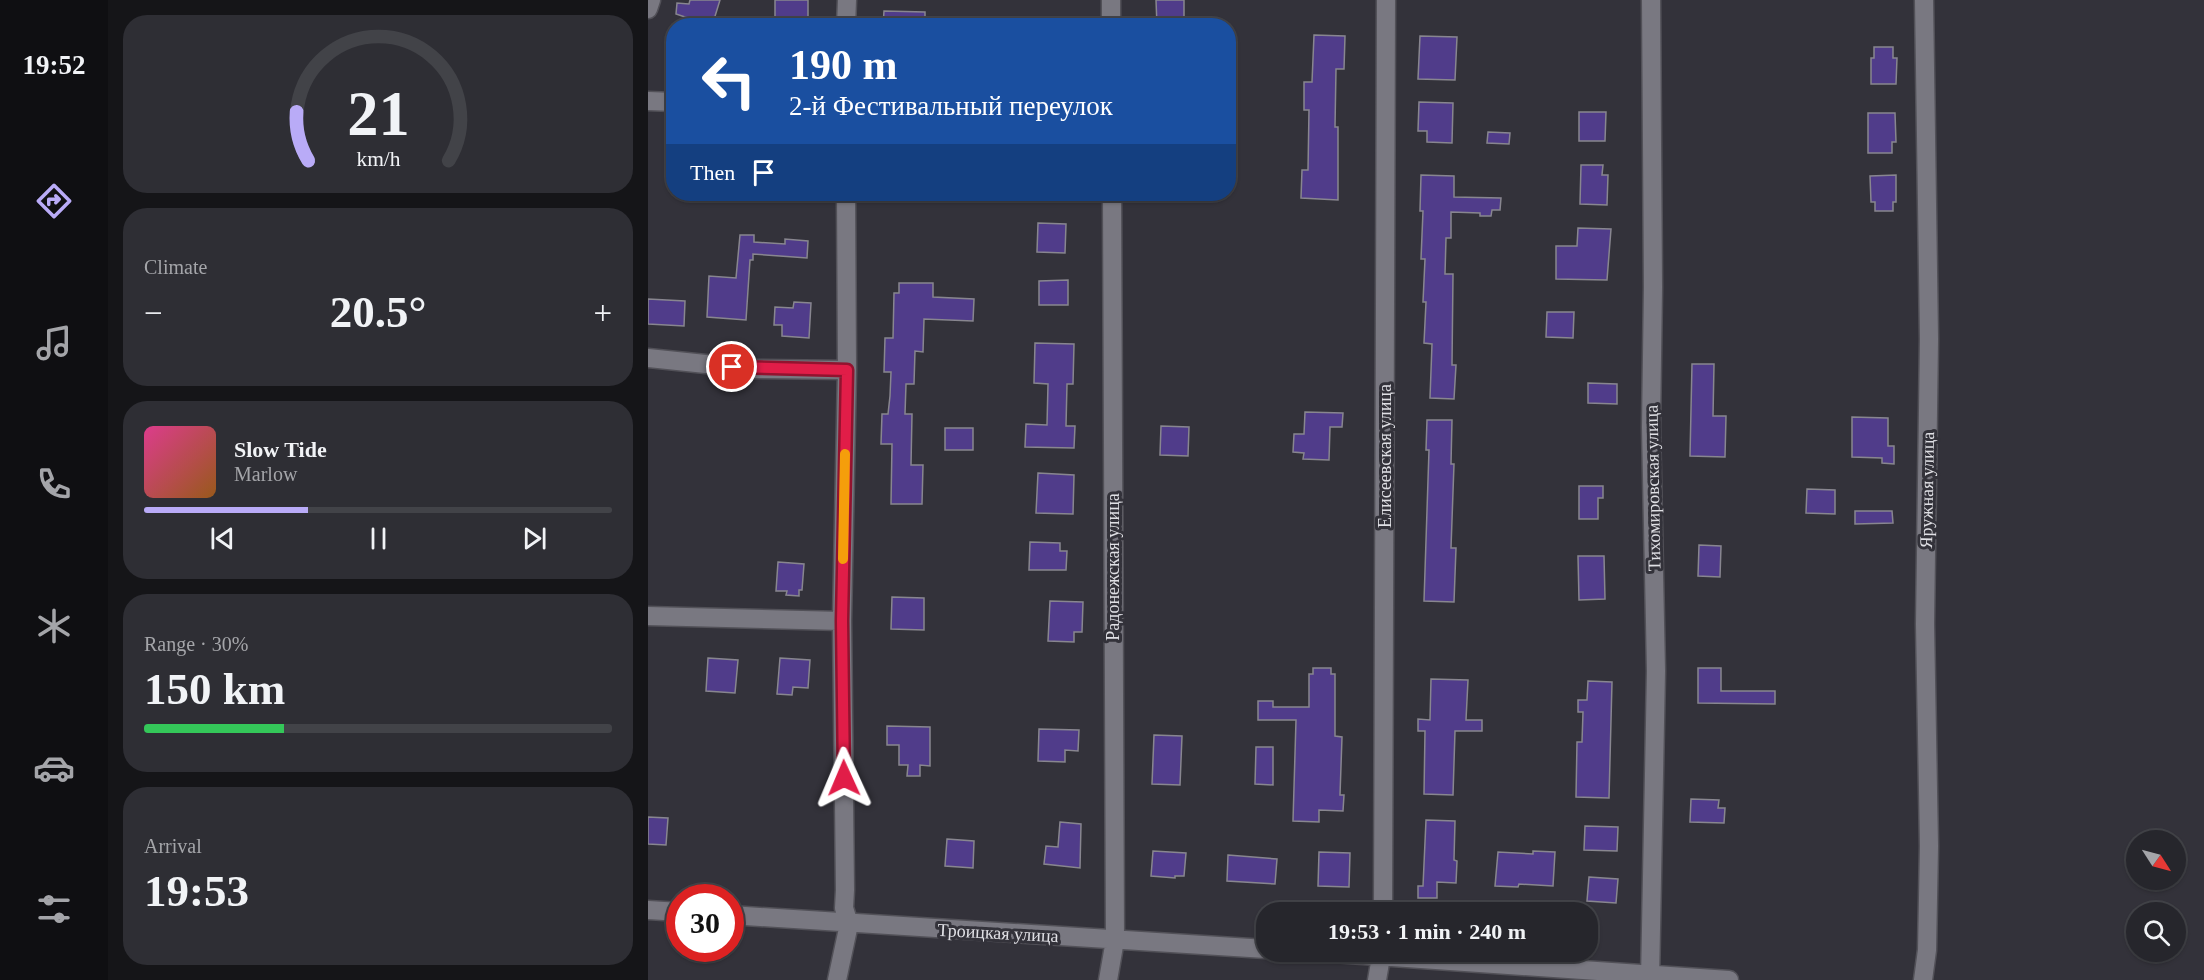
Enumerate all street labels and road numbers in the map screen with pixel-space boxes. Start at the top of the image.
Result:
street label: Елисеевская улица [1375,384,1395,528]
street label: Тихомировская улица [1642,405,1664,571]
street label: Яружная улица [1916,431,1938,549]
street label: Радонежская улица [1103,493,1123,641]
street label: Троицкая улица [937,920,1059,946]

